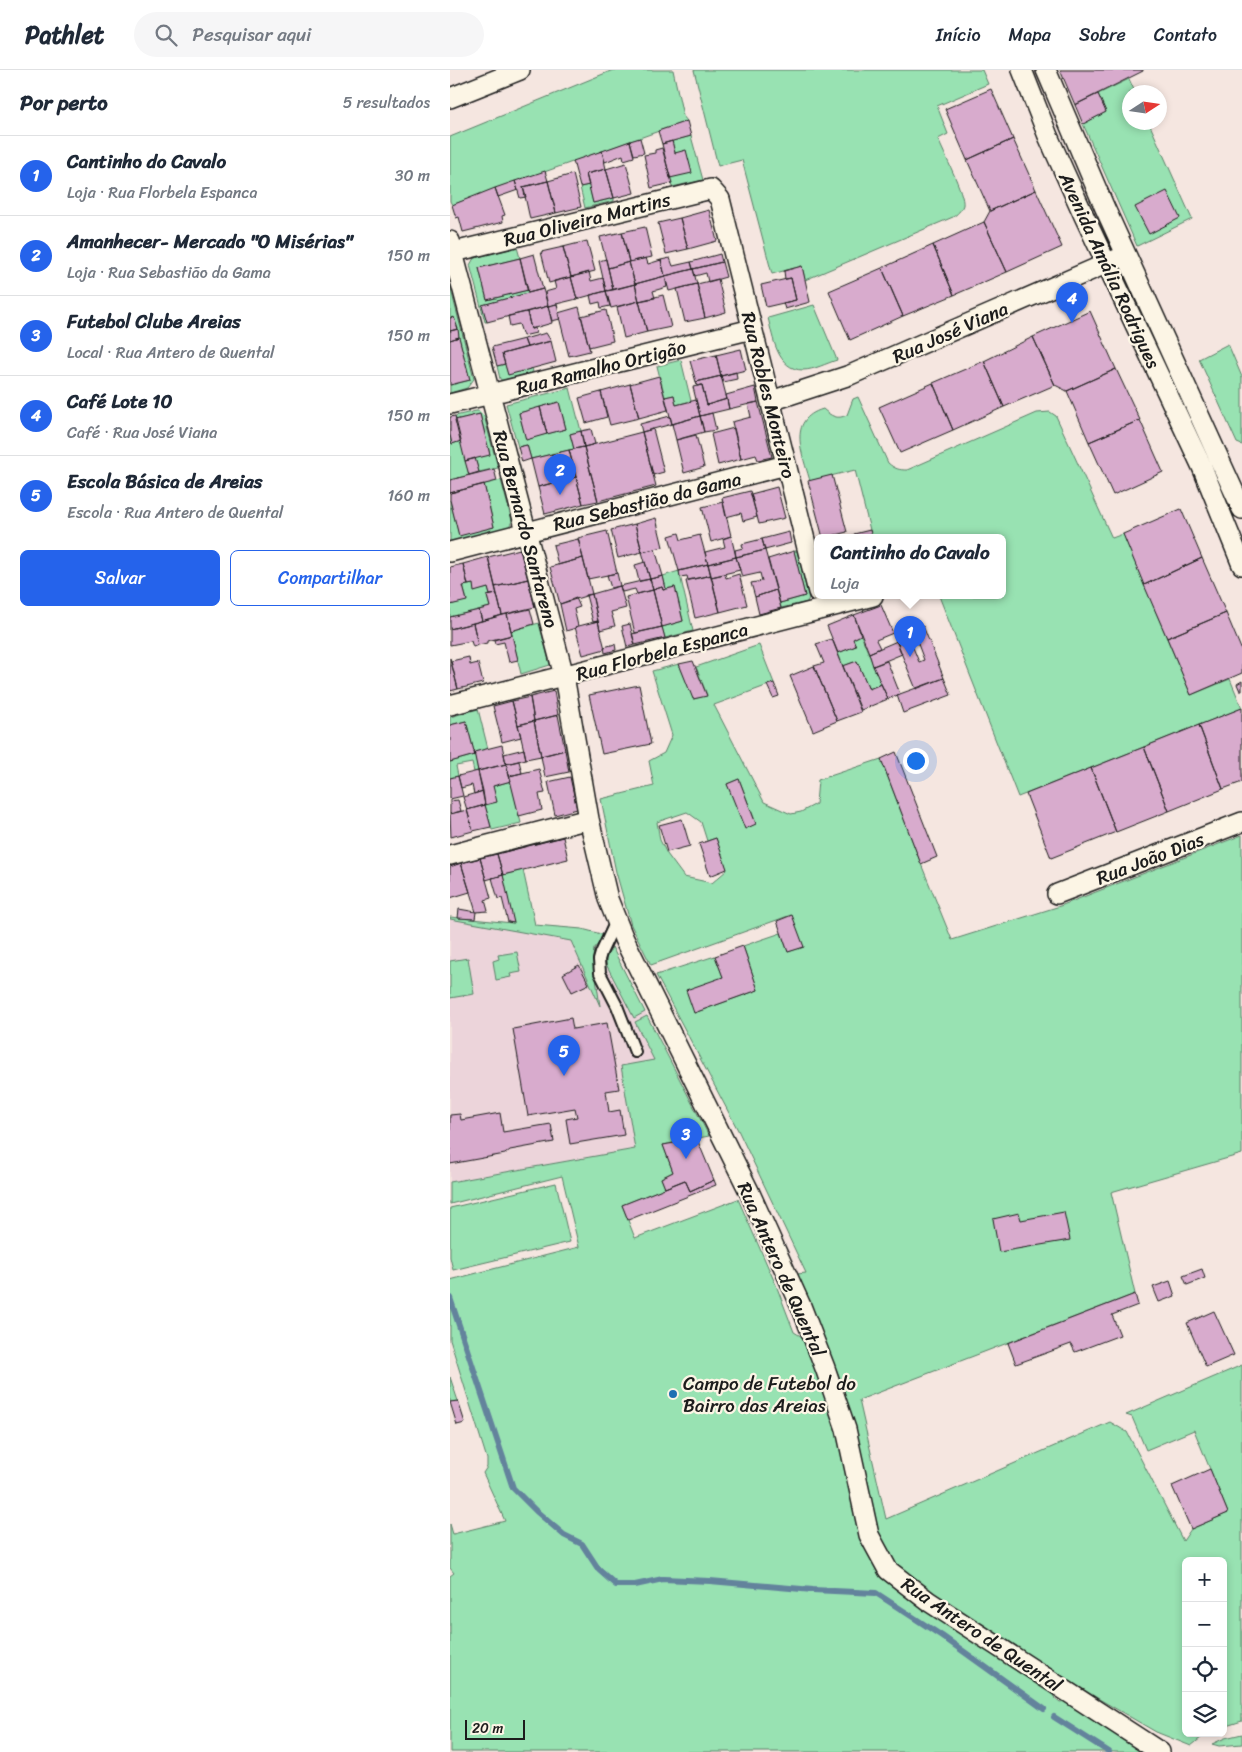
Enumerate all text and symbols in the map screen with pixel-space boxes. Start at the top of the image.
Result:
search box [134,12,484,57]
text: Pathlet [25,14,104,56]
text: Pesquisar aqui [192,18,311,51]
text: Início [936,19,981,51]
text: Mapa [1009,19,1051,51]
text: Sobre [1079,19,1126,51]
text: Contato [1154,19,1217,51]
icon: search [152,21,180,49]
text: Por perto [20,84,108,122]
north arrow [1122,85,1167,130]
text: 5 resultados [343,88,430,117]
text: Cantinho do Cavalo [67,145,226,178]
text: 1 [33,161,39,190]
text: 30 m [395,161,430,190]
street label: Avenida Amália Rodrigues [1049,166,1170,374]
text: Loja · Rua Florbela Espanca [67,178,257,207]
street label: Rua Oliveira Martins [500,183,674,256]
text: Amanhecer- Mercado "O Misérias" [67,225,353,258]
text: 2 [31,241,41,270]
text: 150 m [387,241,430,270]
text: Loja · Rua Sebastião da Gama [67,258,271,287]
pin: 4 [1056,282,1088,323]
street label: Rua José Viana [887,292,1014,373]
text: Futebol Clube Areias [67,305,241,338]
street label: Rua Robles Monteiro [732,308,805,482]
text: 3 [32,321,40,350]
text: 150 m [387,321,430,350]
street label: Rua Ramalho Ortigão [513,330,690,405]
text: Local · Rua Antero de Quental [67,338,275,367]
text: Café Lote 10 [67,385,173,418]
text: 4 [31,401,41,430]
text: 150 m [387,401,430,430]
text: Café · Rua José Viana [67,418,217,447]
street label: Rua Bernardo Santareno [483,427,568,632]
pin: 2 [544,454,576,495]
street label: Rua Sebastião da Gama [550,462,745,541]
text: Escola Básica de Areias [67,465,262,498]
text: 5 [31,481,41,510]
text: 160 m [387,481,430,510]
text: Escola · Rua Antero de Quental [67,498,283,527]
popup [814,534,1006,599]
text: Cantinho do Cavalo [830,536,990,569]
button: Salvar [20,550,220,606]
button: Compartilhar [230,550,430,606]
text: Loja [830,569,859,598]
street label: Rua Florbela Espanca [572,613,752,690]
pin: 1 [894,616,926,657]
your location [903,748,929,774]
street label: Rua João Dias [1091,823,1209,894]
pin: 5 [548,1035,580,1076]
pin: 3 [670,1118,702,1159]
street label: Rua Antero de Quental [728,1176,835,1363]
place label: Campo de Futebol do Bairro das Areias [683,1367,856,1422]
marker: Campo de Futebol do Bairro das Areias [667,1388,679,1400]
map controls [1182,1557,1227,1737]
button: + [1182,1557,1227,1602]
street label: Rua Antero de Quental [894,1568,1070,1701]
button: − [1182,1602,1227,1647]
button: locate [1182,1647,1227,1692]
button: layers [1182,1692,1227,1737]
text: 20 m [472,1716,503,1741]
scale bar [465,1717,525,1740]

